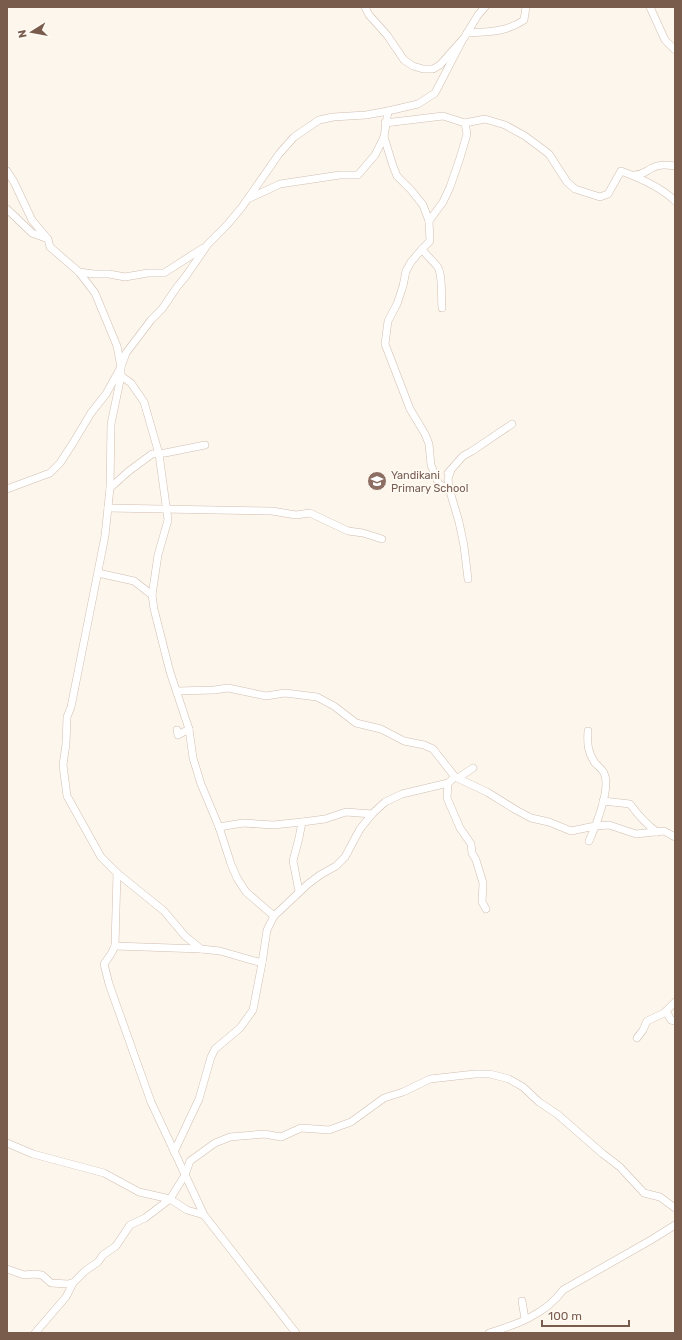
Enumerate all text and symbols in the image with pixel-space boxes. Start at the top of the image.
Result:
north arrow [12,12,52,52]
text: N [16,29,30,39]
place label: Yandikani Primary School [391,469,468,495]
school or university icon: Yandikani Primary School [366,470,388,492]
scale bar [542,1302,629,1328]
text: 100 m [548,1309,582,1323]

